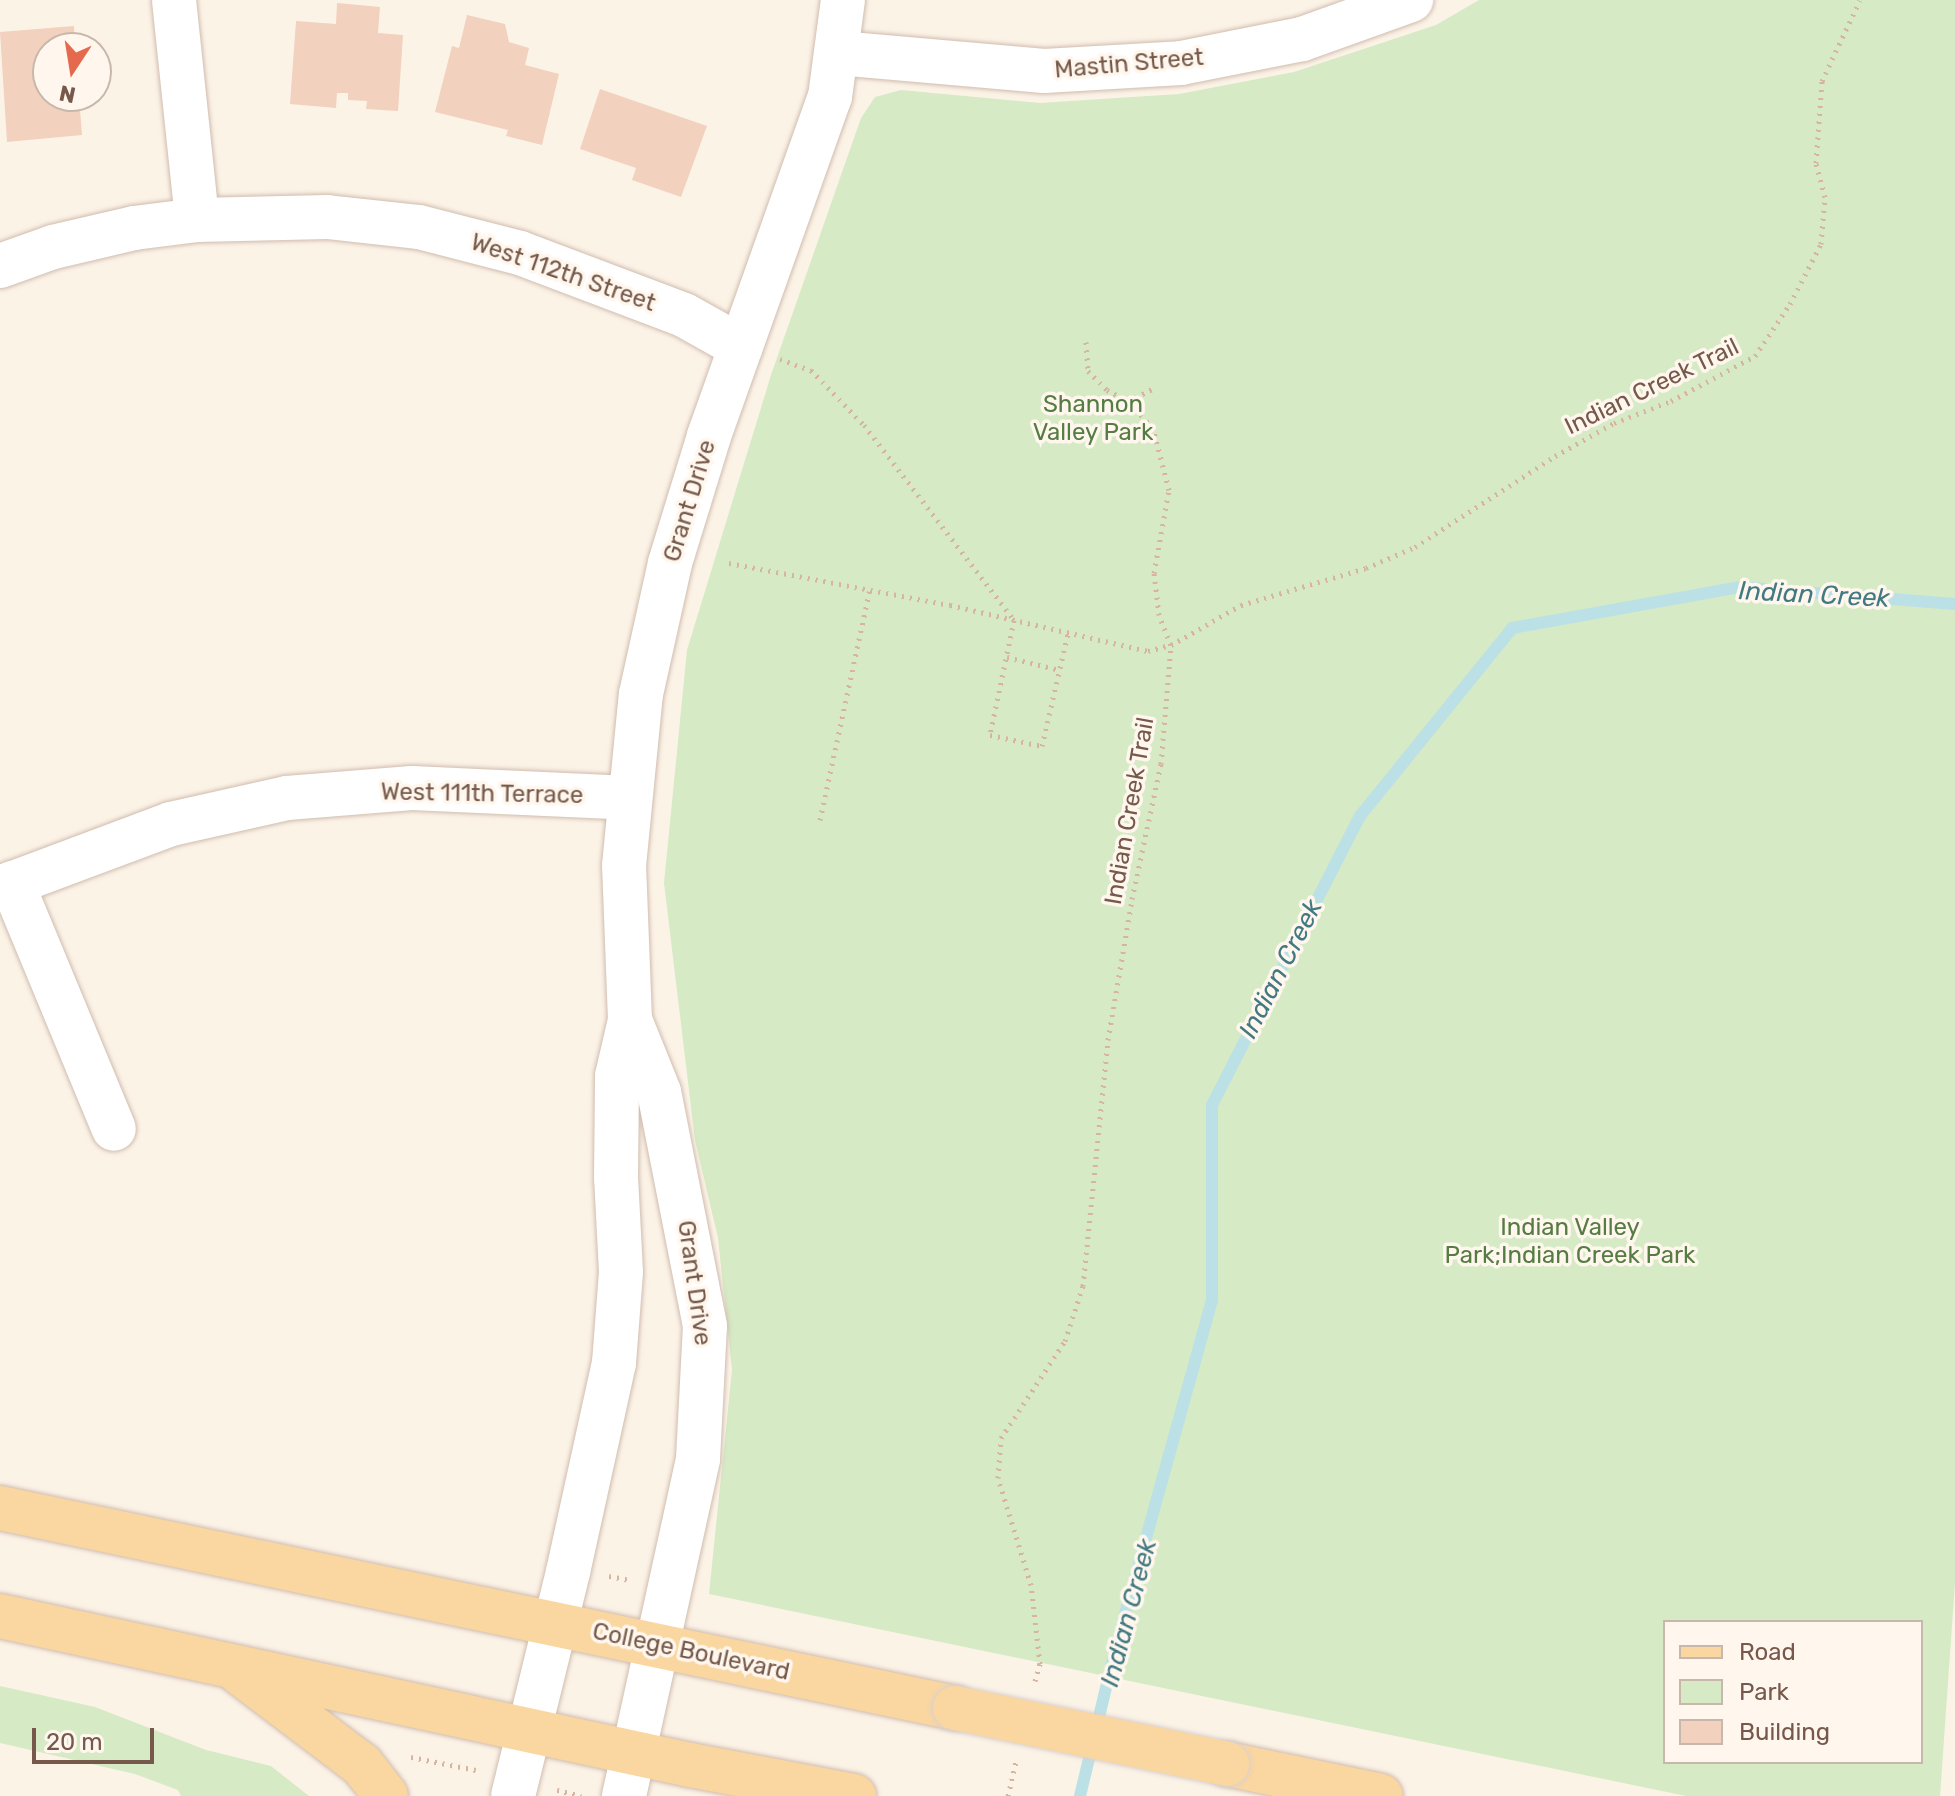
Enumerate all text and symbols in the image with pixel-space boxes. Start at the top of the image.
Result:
north arrow [32,32,112,112]
street label: Mastin Street [1053,43,1205,85]
text: N [57,79,78,109]
street label: West 112th Street [467,228,659,318]
street label: Indian Creek Trail [1560,332,1744,442]
park label: Shannon Valley Park [1032,391,1154,447]
street label: Grant Drive [658,437,722,565]
water label: Indian Creek [1737,575,1891,615]
street label: Indian Creek Trail [1099,715,1161,907]
street label: West 111th Terrace [380,778,584,810]
water label: Indian Creek [1233,894,1329,1044]
park label: Indian Valley Park;Indian Creek Park [1444,1214,1696,1270]
street label: Grant Drive [671,1219,717,1347]
water label: Indian Creek [1094,1536,1164,1690]
street label: College Boulevard [590,1617,792,1687]
legend [1663,1620,1923,1764]
text: Road [1739,1638,1796,1666]
text: Park [1739,1678,1789,1706]
scale bar [36,1712,158,1762]
text: Building [1739,1718,1830,1746]
text: 20 m [46,1728,103,1756]

